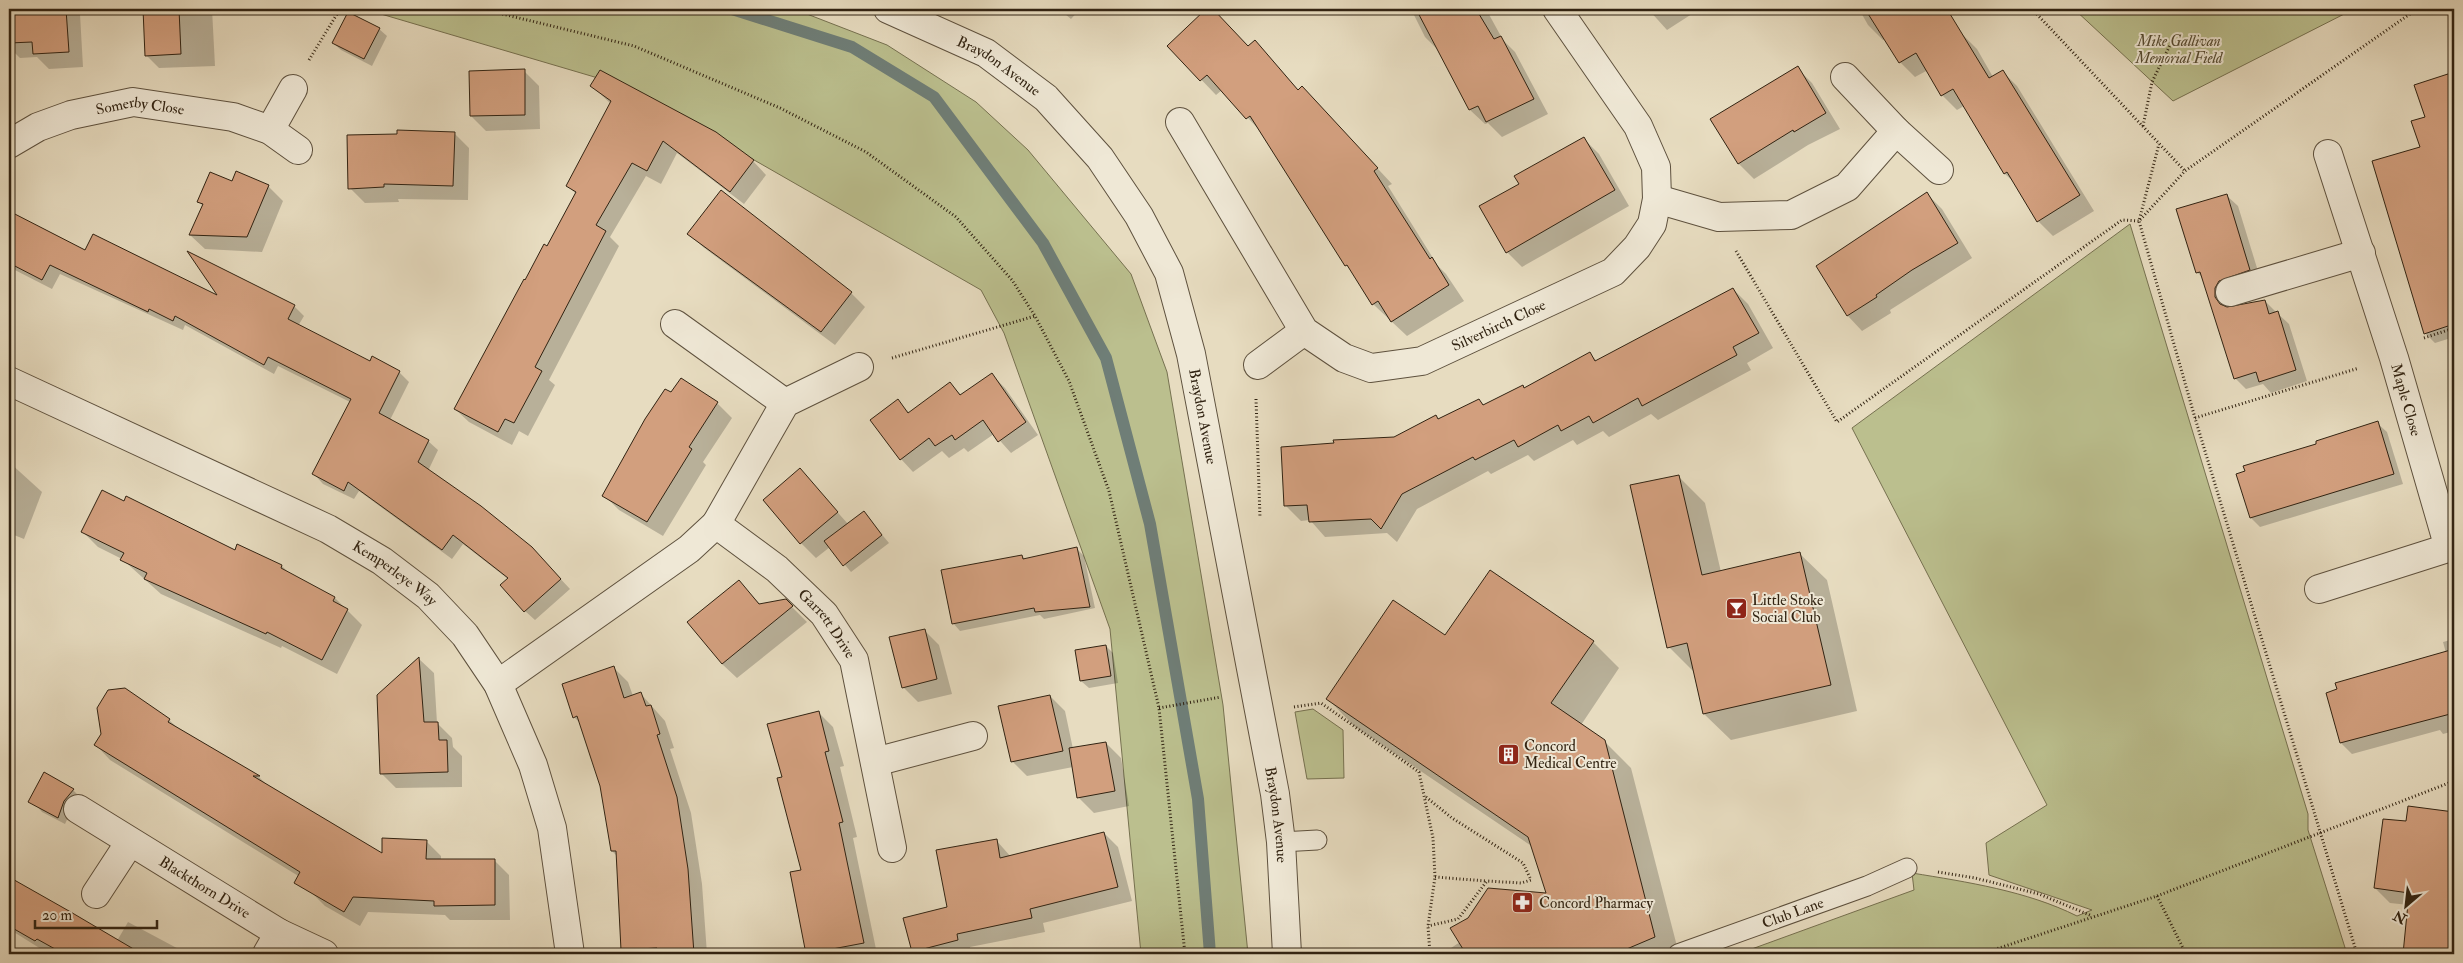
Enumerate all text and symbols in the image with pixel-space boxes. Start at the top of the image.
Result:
street label: Braydon Avenue [954,32,1044,101]
park label: Mike Gallivan Memorial Field [2135,32,2224,68]
street label: Somerby Close [94,93,185,120]
street label: Silverbirch Close [1449,296,1549,356]
street label: Maple Close [2386,361,2425,439]
street label: Braydon Avenue [1184,367,1221,466]
street label: Kemperleye Way [349,537,442,610]
street label: Garrett Drive [794,585,860,662]
place label: Little Stoke Social Club [1752,591,1823,627]
bar icon: Little Stoke Social Club [1724,597,1748,621]
place label: Concord Medical Centre [1524,737,1617,773]
building icon: Concord Medical Centre [1496,743,1520,767]
street label: Braydon Avenue [1260,765,1291,863]
street label: Blackthorn Drive [155,852,254,923]
north arrow [2380,880,2430,930]
pharmacy icon: Concord Pharmacy [1511,891,1535,915]
street label: Club Lane [1760,893,1826,933]
place label: Concord Pharmacy [1539,894,1653,913]
scale bar [35,898,158,930]
text: 20 m [42,906,72,925]
text: N [2390,906,2411,928]

